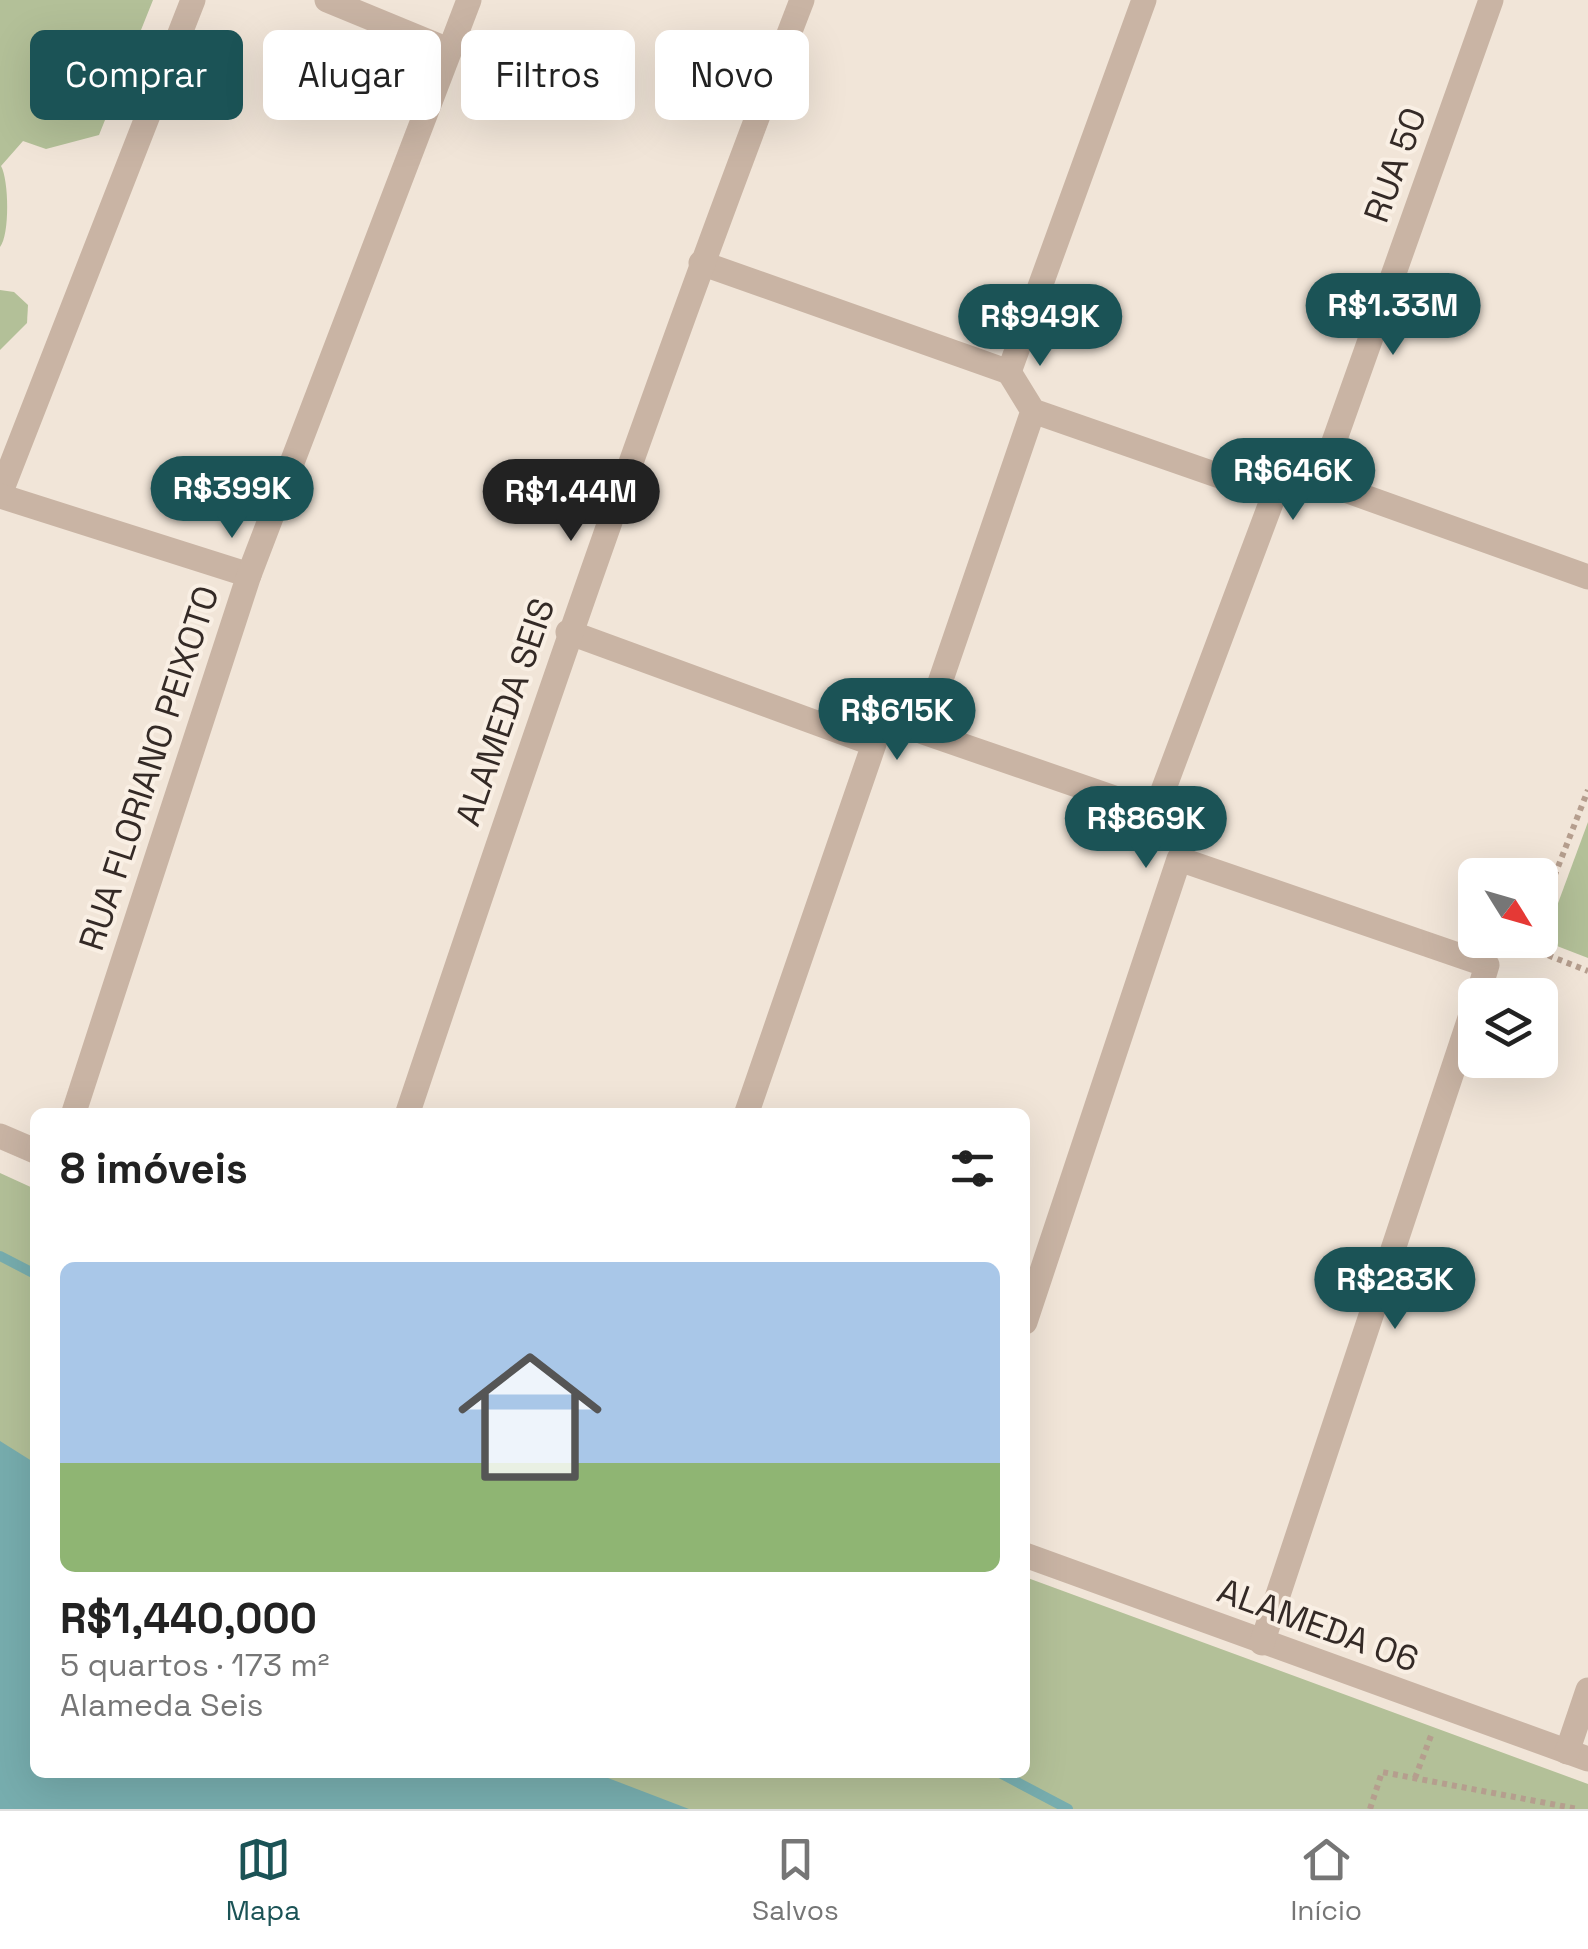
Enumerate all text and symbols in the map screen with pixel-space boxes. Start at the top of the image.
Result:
chip: Comprar [30,30,243,120]
chip: Alugar [263,30,441,120]
chip: Filtros [461,30,635,120]
chip: Novo [655,30,809,120]
street label: RUA 50 [1354,102,1436,228]
pin: R$1.33M [1301,273,1485,358]
pin: R$949K [959,284,1121,369]
text: R$1.33M [1328,285,1458,325]
text: R$949K [980,296,1100,336]
pin: R$646K [1212,438,1374,523]
text: R$646K [1233,450,1353,490]
pin: R$399K [151,456,313,541]
pin: R$1.44M [479,459,663,544]
text: R$399K [173,468,291,508]
text: R$1.44M [505,471,637,511]
street label: RUA FLORIANO PEIXOTO [69,580,229,956]
street label: ALAMEDA SEIS [445,592,565,832]
pin: R$615K [816,678,978,763]
text: R$615K [841,690,953,730]
pin: R$869K [1065,786,1227,871]
text: R$869K [1087,798,1205,838]
north arrow [1458,858,1558,958]
map controls [1458,858,1558,1078]
button: layers [1458,978,1558,1078]
icon: filters [945,1141,1000,1196]
text: 8 imóveis [60,1142,248,1195]
pin: R$283K [1314,1247,1476,1332]
text: R$283K [1336,1259,1454,1299]
icon: home [440,1327,620,1507]
street label: ALAMEDA 06 [1212,1568,1424,1682]
text: R$1,440,000 [60,1592,317,1645]
text: 5 quartos · 173 m² [60,1645,329,1685]
text: Alameda Seis [60,1685,263,1725]
tab: Mapa [226,1832,300,1928]
tab: Salvos [752,1832,839,1928]
tab: Início [1290,1832,1362,1928]

